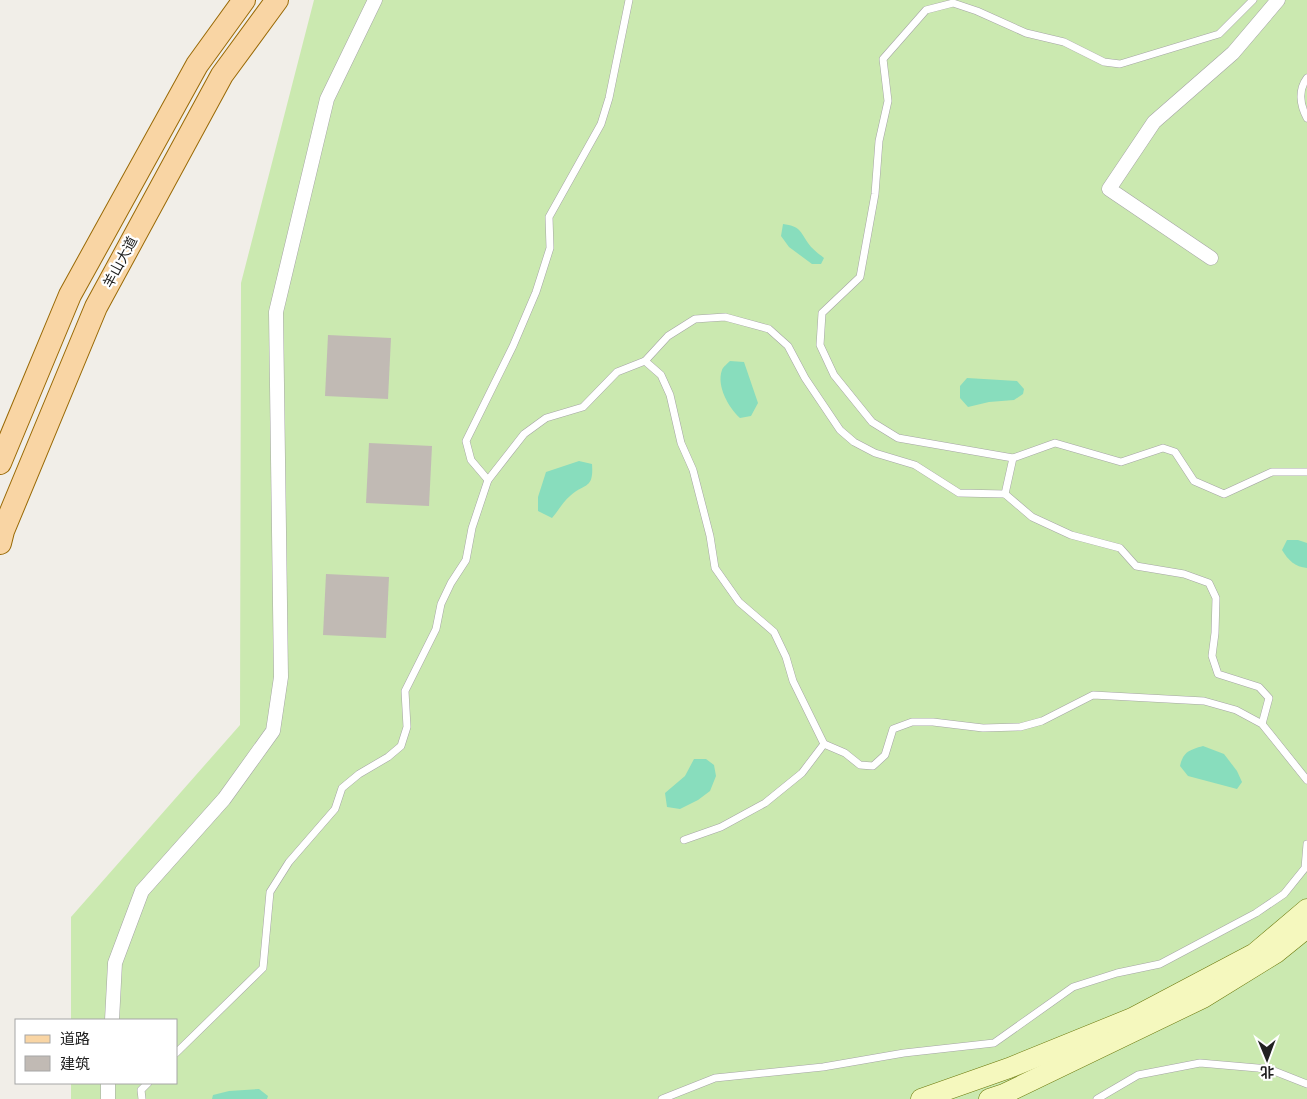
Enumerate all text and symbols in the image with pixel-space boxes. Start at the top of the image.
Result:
street label: 羊山大道 [100,234,140,290]
legend [15,1019,178,1084]
text: 道路 [60,1030,90,1047]
north arrow [1242,1034,1292,1084]
text: 建筑 [60,1055,90,1072]
text: 北 [1260,1064,1274,1080]

